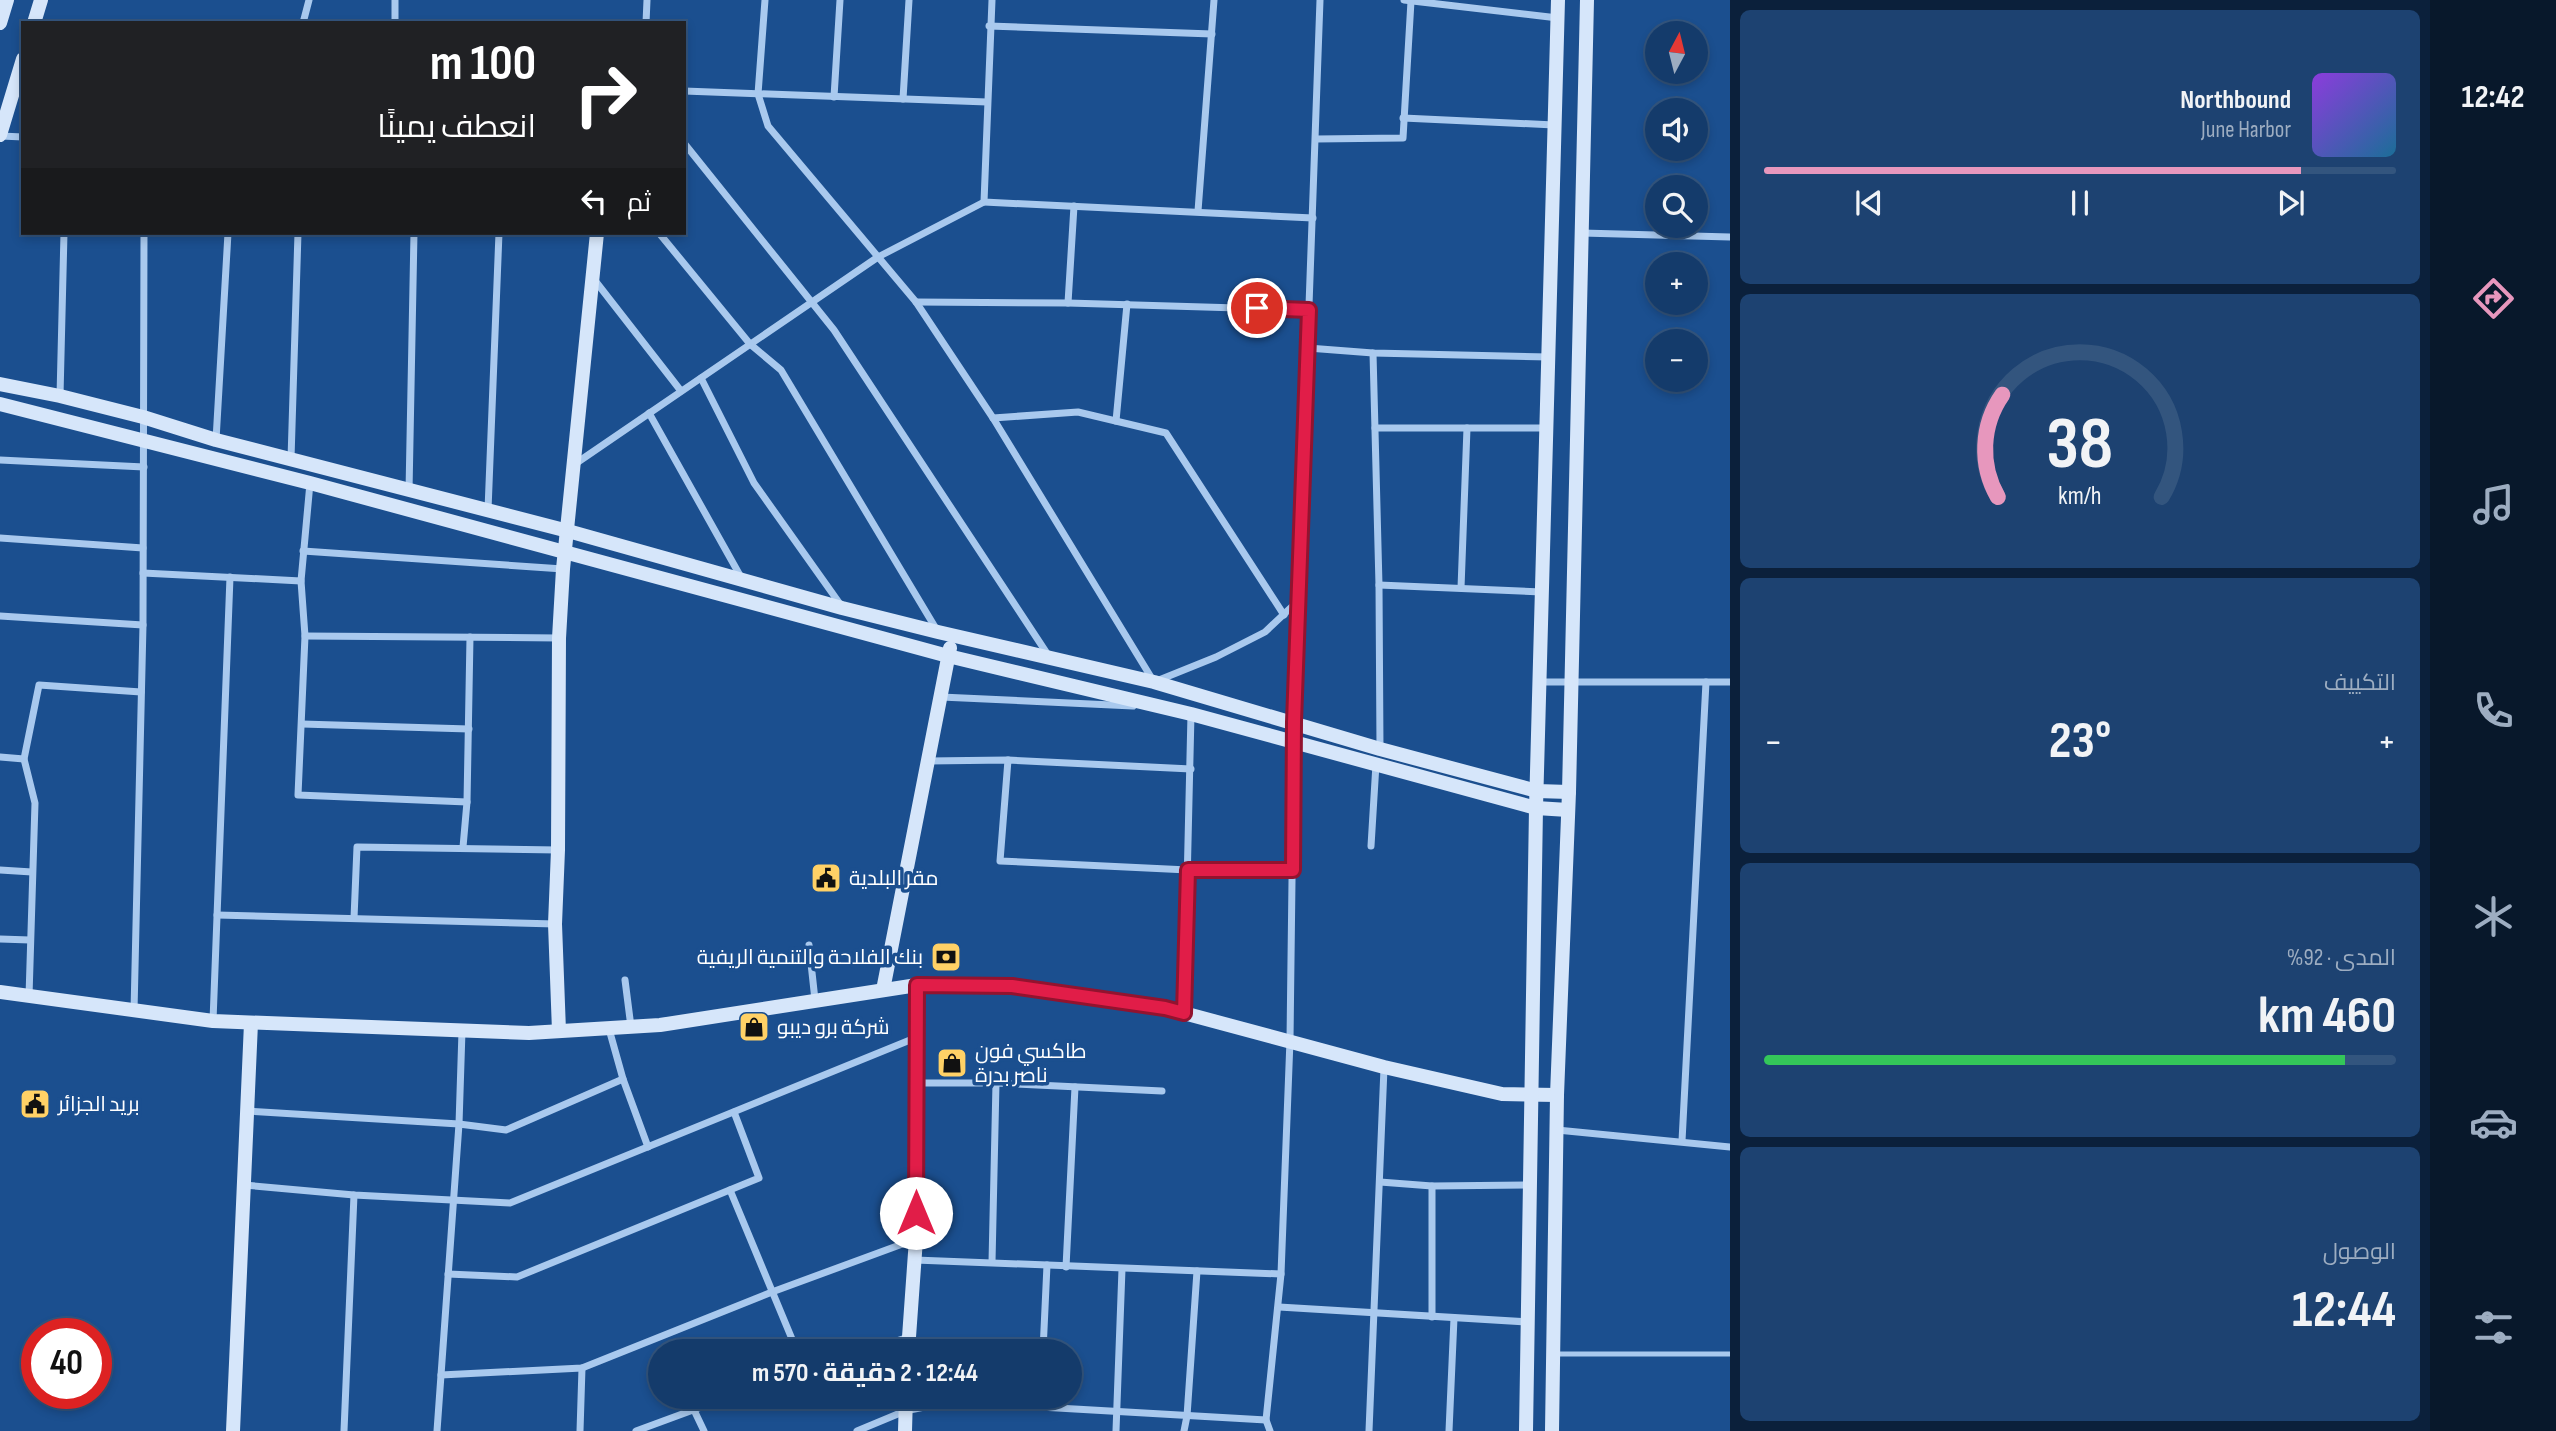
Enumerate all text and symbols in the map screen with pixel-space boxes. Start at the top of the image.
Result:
north arrow [1645,21,1708,84]
map controls [1645,21,1708,392]
text: 100 m [430,35,536,94]
icon: right [560,49,651,140]
text: 12:42 [2461,78,2525,117]
text: Northbound [2180,85,2291,116]
button: sound [1645,98,1708,161]
text: انعطف يمينًا [377,108,536,147]
text: June Harbor [2201,116,2291,144]
button: search [1645,175,1708,238]
icon: left [575,182,613,220]
icon: previous [1850,184,1888,222]
icon: pause [2061,184,2099,222]
icon: next [2272,184,2310,222]
text: ثم [627,188,651,219]
button: + [1645,252,1708,315]
icon: directions [2469,274,2518,323]
pin [1227,278,1287,338]
icon: arrive [1238,289,1276,327]
button: − [1645,329,1708,392]
text: 38 [2047,402,2113,490]
icon: music [2469,480,2518,529]
text: km/h [2058,481,2102,512]
text: التكييف [2324,669,2396,697]
icon: phone [2469,686,2518,735]
text: 23° [2049,710,2111,773]
text: − [1764,720,1783,765]
text: + [2377,720,2396,765]
public building icon: مقر البلدية [809,861,843,895]
place label: مقر البلدية [849,866,939,891]
icon: climate [2469,892,2518,941]
bank icon: بنك الفلاحة والتنمية الريفية [929,940,963,974]
text: المدى · 92% [2287,944,2396,972]
place label: بنك الفلاحة والتنمية الريفية [697,945,923,970]
text: 460 km [2258,985,2396,1048]
shop icon: شركة برو ديبو [737,1010,771,1044]
place label: شركة برو ديبو [777,1015,890,1040]
place label: طاكسي فون ناصر بدرة [975,1039,1087,1088]
shop icon: طاكسي فون ناصر بدرة [935,1046,969,1080]
public building icon: بريد الجزائر [18,1087,52,1121]
place label: بريد الجزائر [57,1092,140,1117]
icon: car [2469,1098,2518,1147]
position arrow [879,1176,953,1250]
text: الوصول [2323,1238,2396,1266]
text: 12:44 [2292,1279,2396,1342]
icon: filters [2469,1303,2518,1352]
speed limit sign: 40 [21,1318,112,1409]
text: 12:44 · 2 دقيقة · 570 m [752,1358,978,1389]

